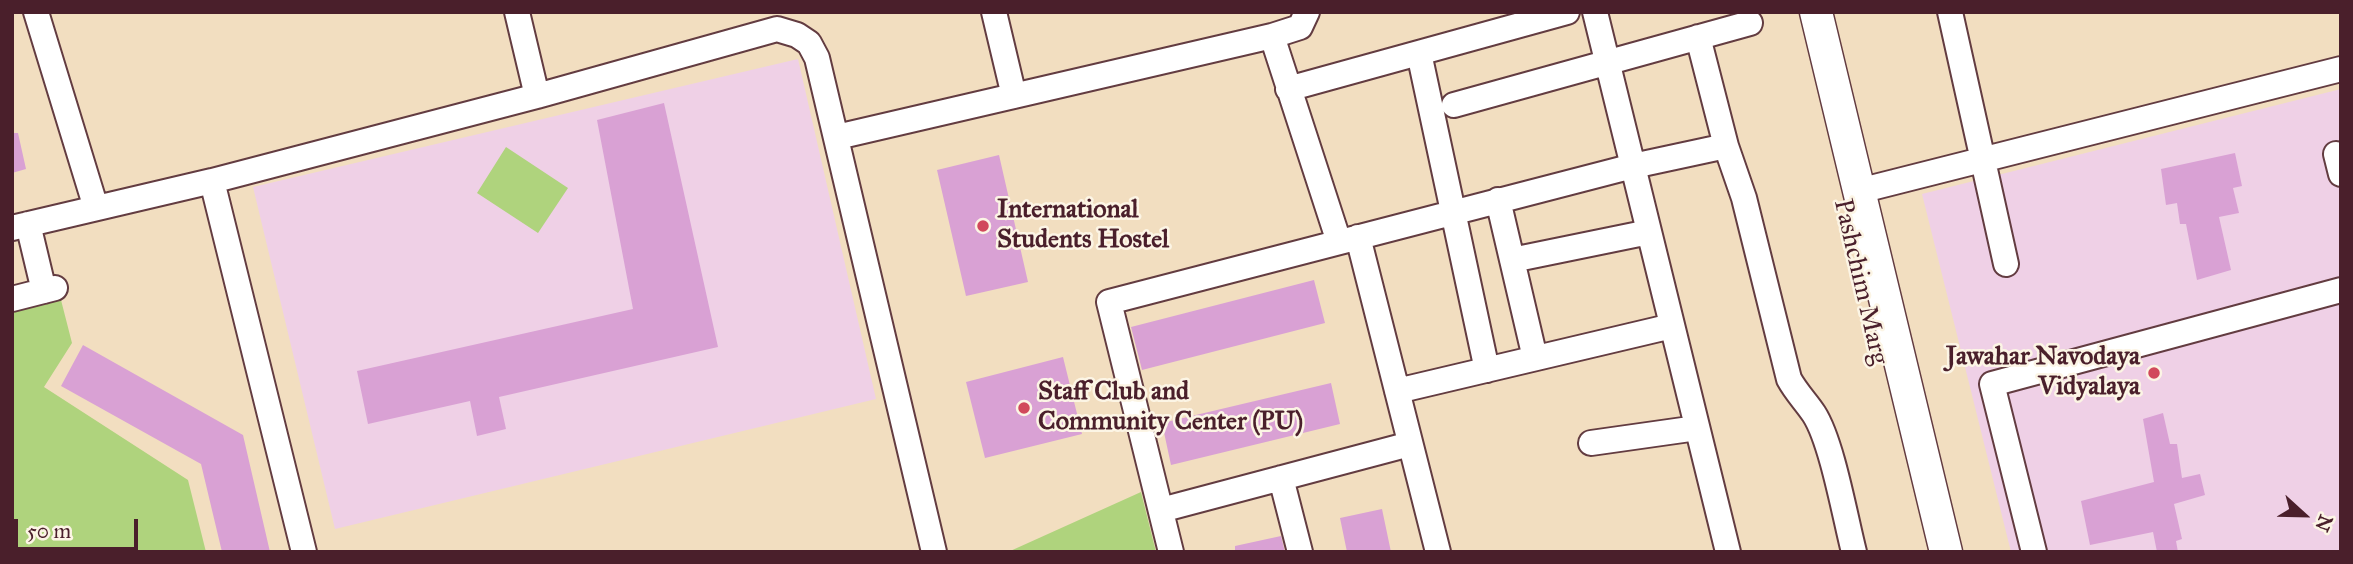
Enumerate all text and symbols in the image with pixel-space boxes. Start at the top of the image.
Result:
place label: International Students Hostel [997,195,1169,256]
street label: Pashchim Marg [1826,196,1894,368]
marker: International Students Hostel [975,218,991,234]
place label: Jawahar Navodaya Vidyalaya [1946,342,2140,404]
marker: Jawahar Navodaya Vidyalaya [2146,365,2162,381]
place label: Staff Club and Community Center (PU) [1038,377,1303,438]
marker: Staff Club and Community Center (PU) [1016,400,1032,416]
north arrow [2269,480,2339,550]
scale bar [18,504,142,548]
text: N [2310,511,2338,535]
text: 50 m [27,518,71,544]

